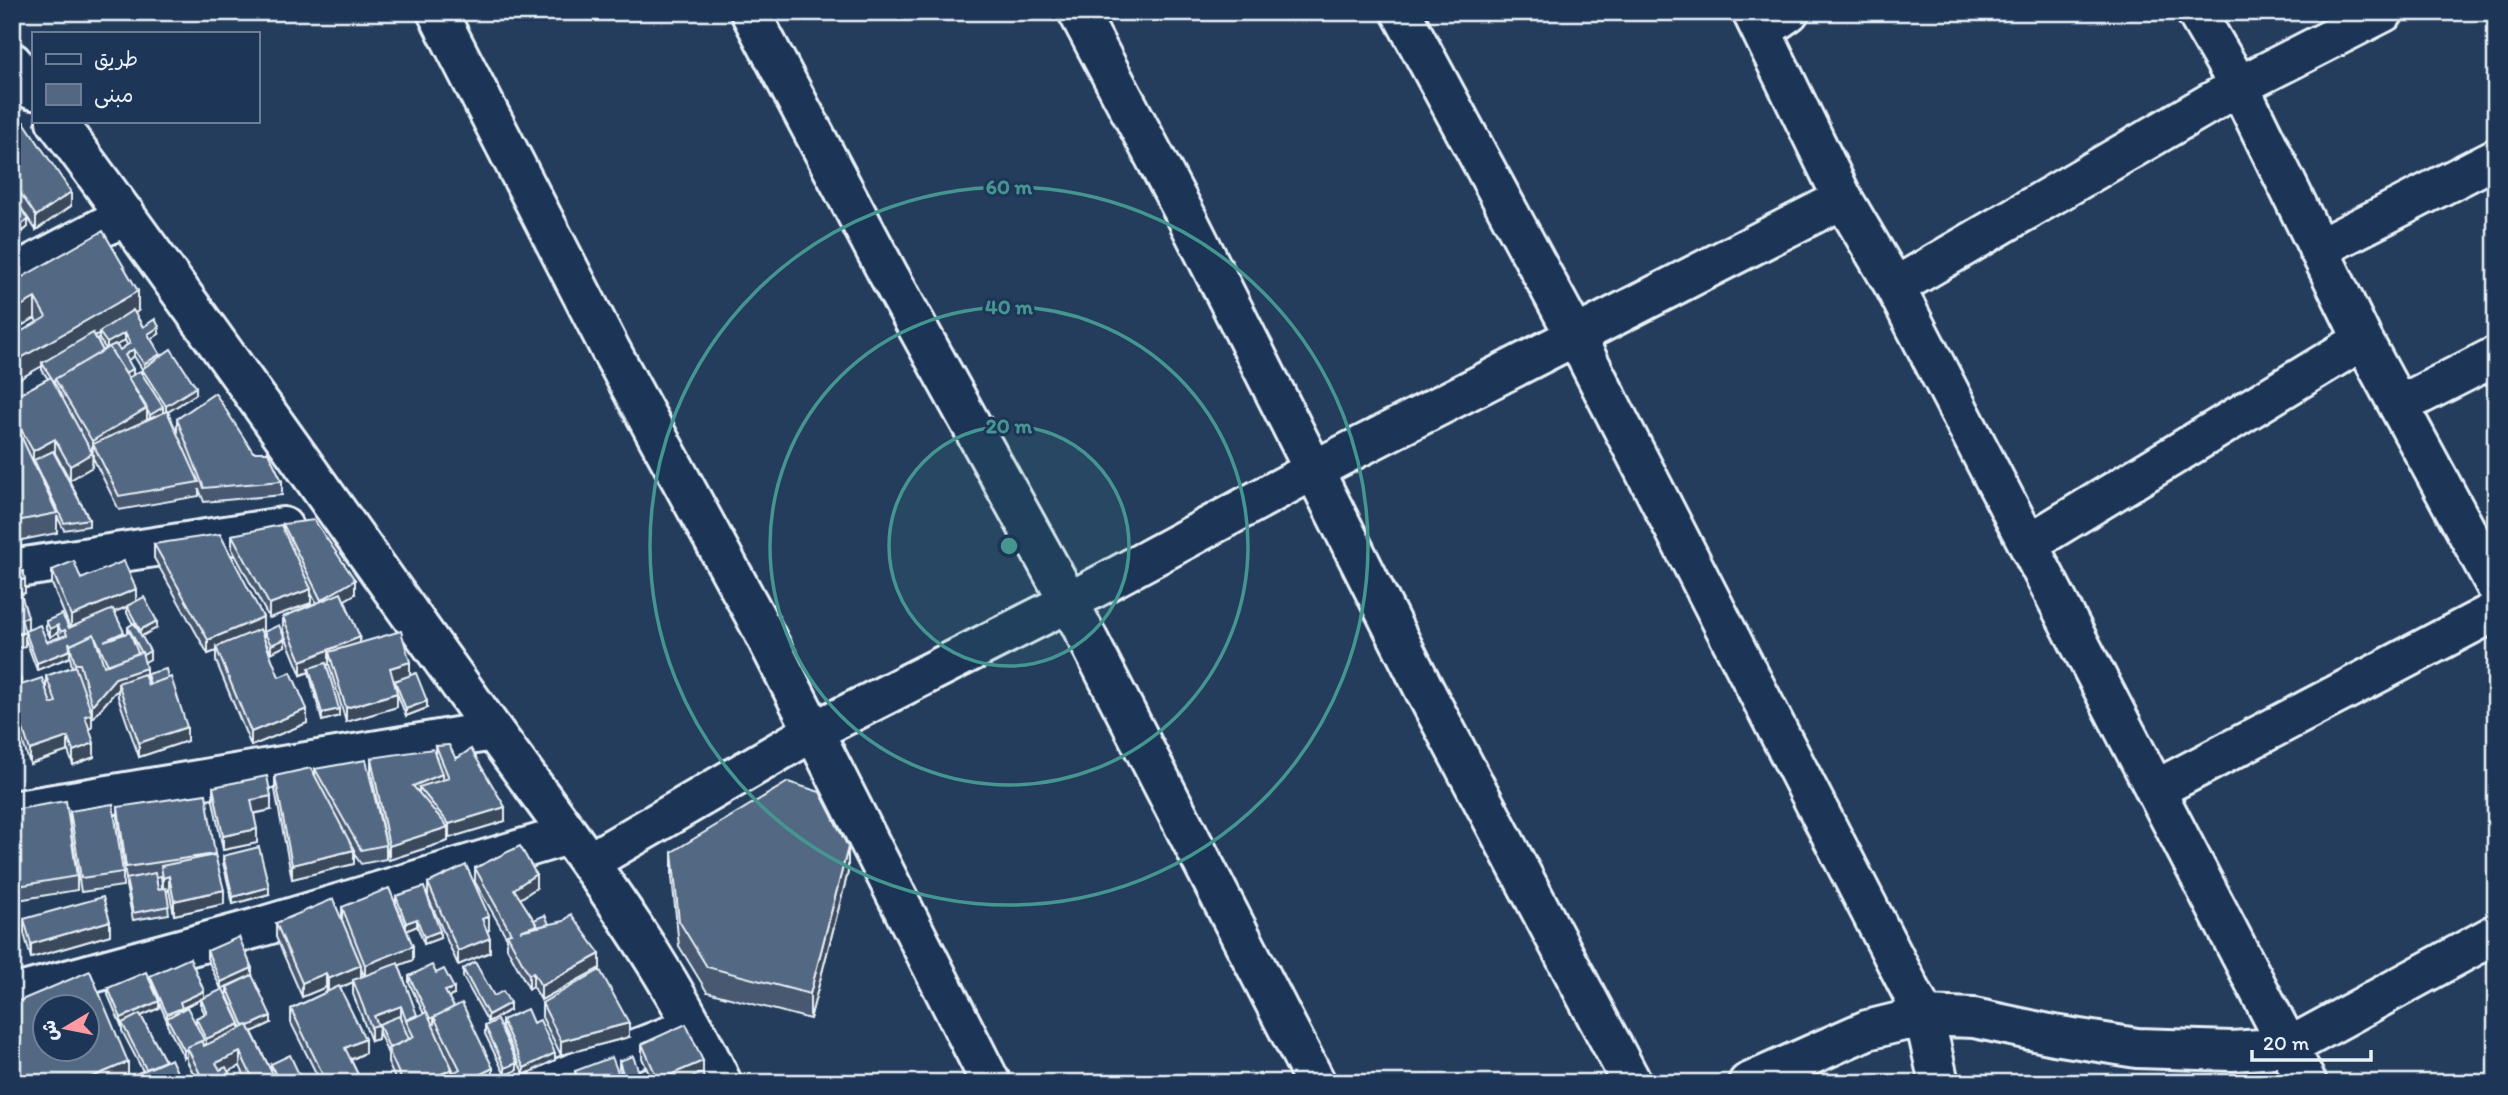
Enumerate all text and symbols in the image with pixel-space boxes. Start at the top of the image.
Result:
legend [32,32,259,122]
text: طريق [94,46,138,71]
text: مبنى [94,82,133,109]
text: 60 m [986,174,1033,199]
text: 40 m [985,294,1033,319]
text: 20 m [986,413,1033,438]
centre of rings [997,534,1021,558]
north arrow [32,993,102,1064]
text: ش [37,1018,63,1043]
scale bar [2252,1018,2372,1062]
text: 20 m [2263,1030,2310,1055]

